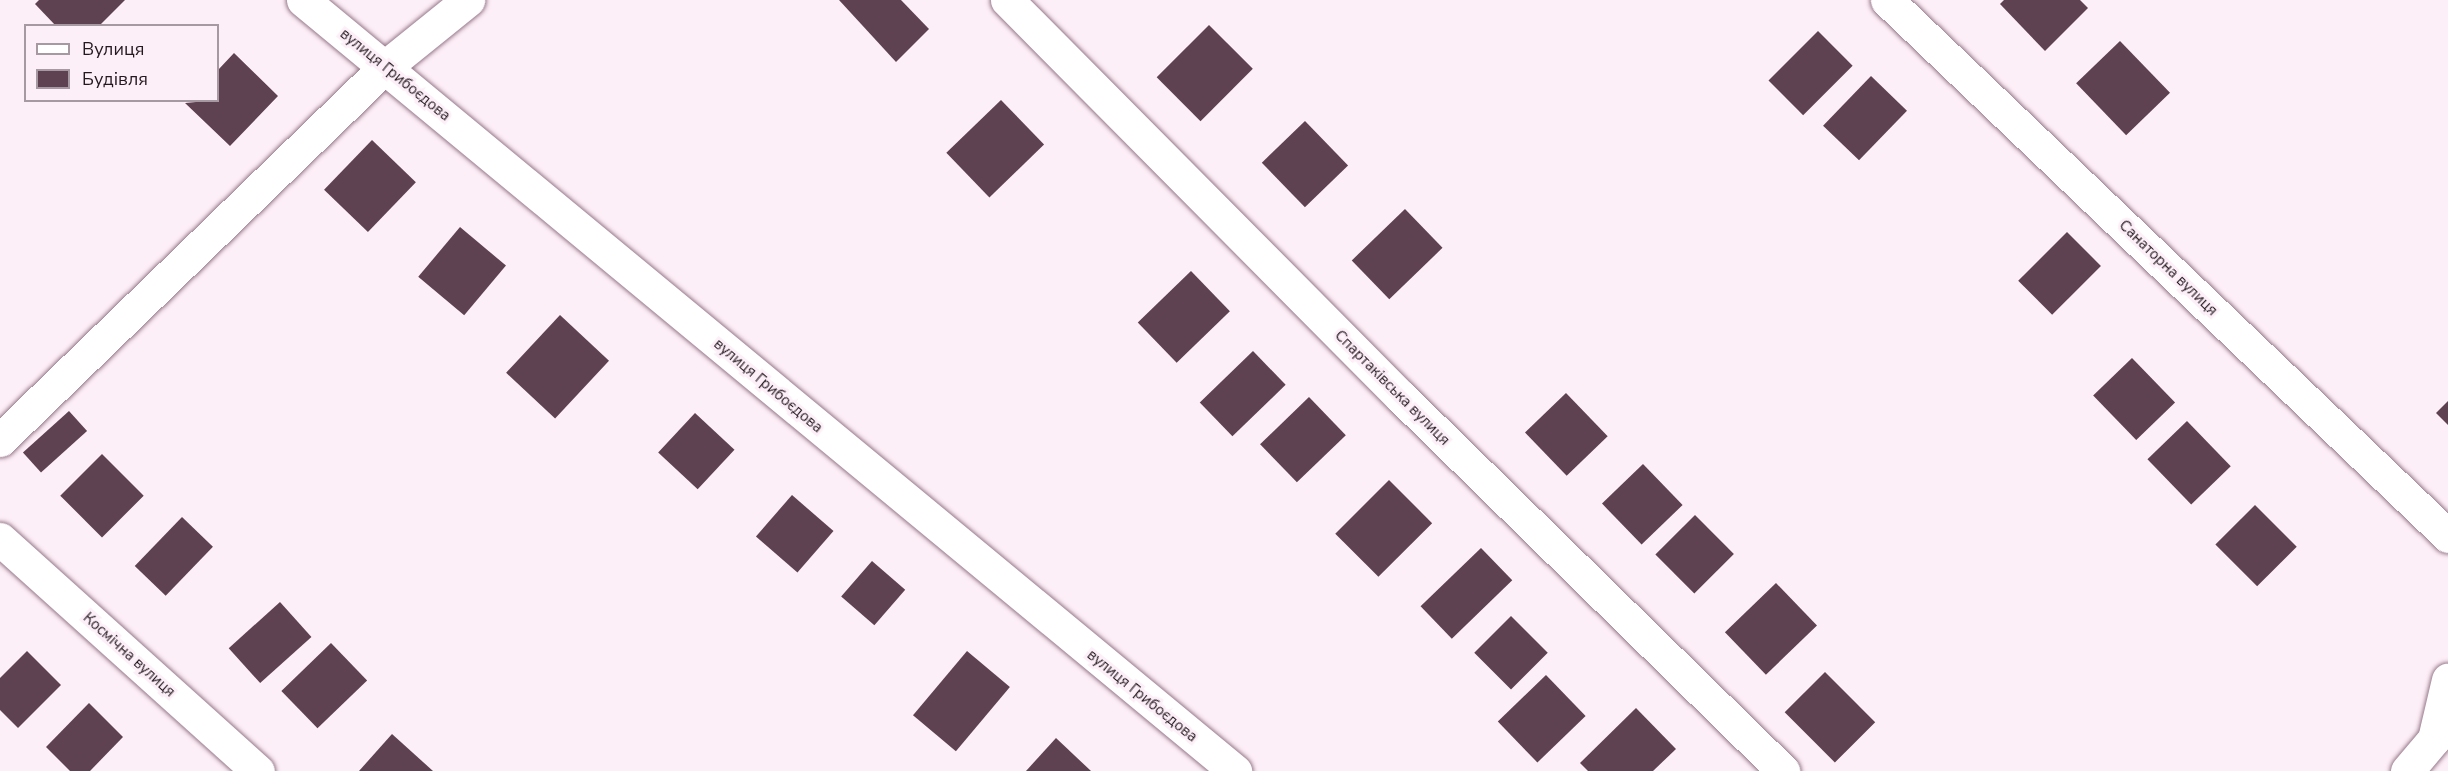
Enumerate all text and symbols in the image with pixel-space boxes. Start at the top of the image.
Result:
legend [24,24,219,102]
street label: вулиця Грибоєдова [336,25,454,125]
text: Вулиця [82,37,144,61]
text: Будівля [82,67,148,91]
street label: Санаторна вулиця [2115,216,2221,320]
street label: Спартаківська вулиця [1331,327,1453,449]
street label: вулиця Грибоєдова [710,335,826,437]
street label: Космічна вулиця [79,609,179,701]
street label: вулиця Грибоєдова [1083,646,1201,746]

